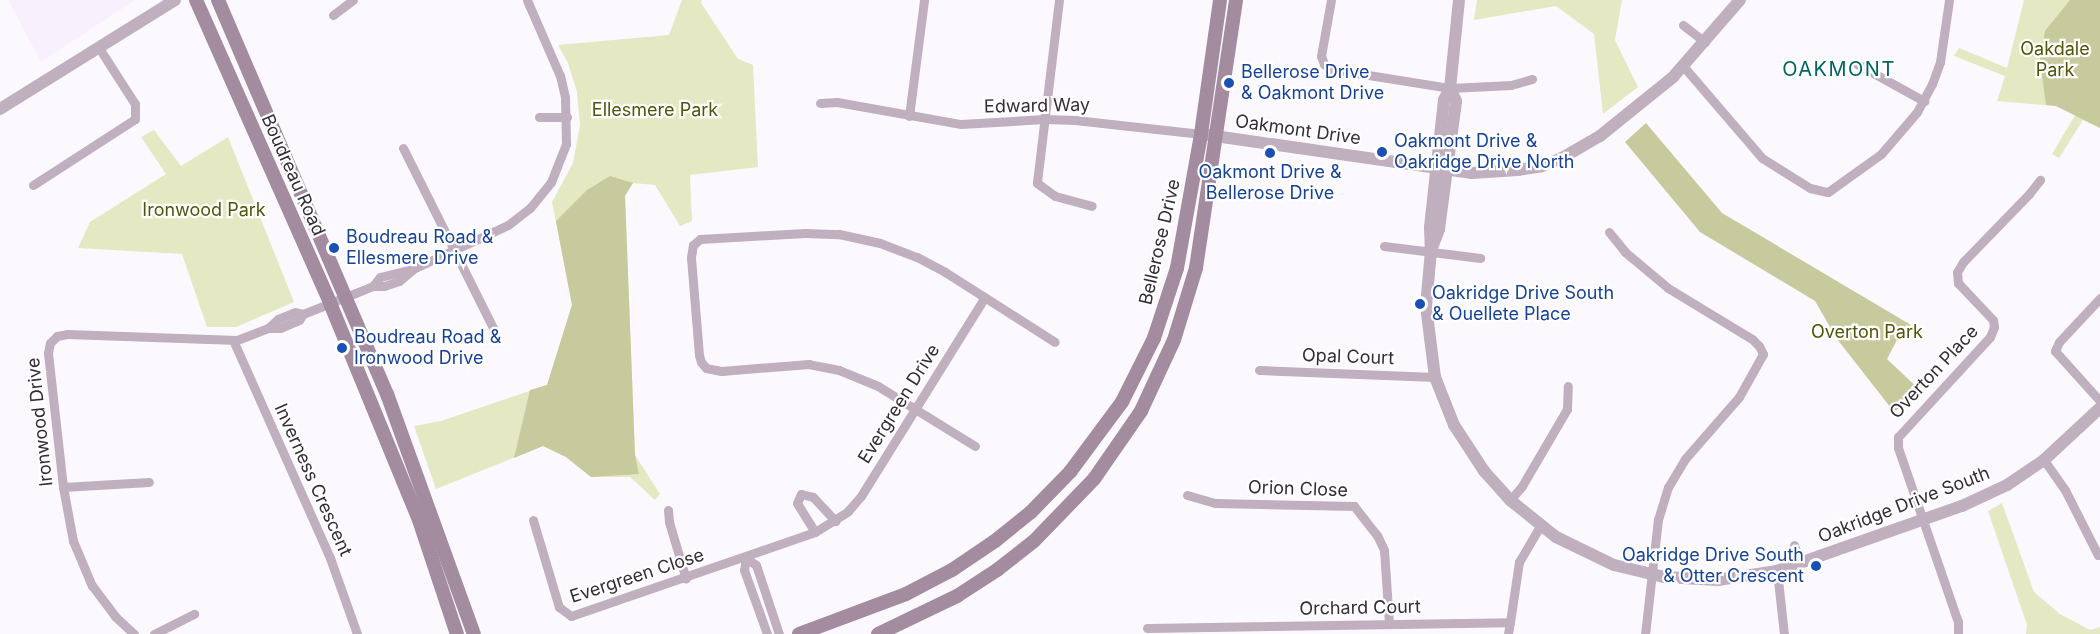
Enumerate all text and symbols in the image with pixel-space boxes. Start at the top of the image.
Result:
park label: Oakdale Park [2020,39,2090,82]
district label: OAKMONT [1782,57,1896,81]
place label: Bellerose Drive & Oakmont Drive [1241,62,1384,104]
marker: Bellerose Drive & Oakmont Drive [1222,76,1236,90]
street label: Edward Way [984,94,1090,118]
park label: Ellesmere Park [592,99,718,121]
street label: Oakmont Drive [1234,110,1362,150]
street label: Boudreau Road [257,111,329,239]
place label: Oakmont Drive & Oakridge Drive North [1394,131,1574,174]
marker: Oakmont Drive & Oakridge Drive North [1375,145,1389,159]
marker: Oakmont Drive & Bellerose Drive [1263,146,1277,160]
place label: Oakmont Drive & Bellerose Drive [1198,162,1342,204]
street label: Bellerose Drive [1135,177,1185,307]
park label: Ironwood Park [142,199,266,221]
place label: Boudreau Road & Ellesmere Drive [346,227,493,270]
marker: Boudreau Road & Ellesmere Drive [327,241,341,255]
place label: Oakridge Drive South & Ouellete Place [1432,283,1614,326]
marker: Oakridge Drive South & Ouellete Place [1413,297,1427,311]
park label: Overton Park [1811,321,1923,343]
street label: Overton Place [1885,321,1983,423]
place label: Boudreau Road & Ironwood Drive [354,327,501,370]
street label: Evergreen Drive [854,340,944,468]
marker: Boudreau Road & Ironwood Drive [335,341,349,355]
street label: Opal Court [1302,345,1394,369]
street label: Ironwood Drive [22,356,58,488]
street label: Inverness Crescent [270,400,356,560]
street label: Oakridge Drive South [1815,462,1993,548]
street label: Orion Close [1248,476,1348,502]
street label: Evergreen Close [567,544,707,608]
place label: Oakridge Drive South & Otter Crescent [1622,545,1804,588]
marker: Oakridge Drive South & Otter Crescent [1809,559,1823,573]
street label: Orchard Court [1299,596,1421,620]

